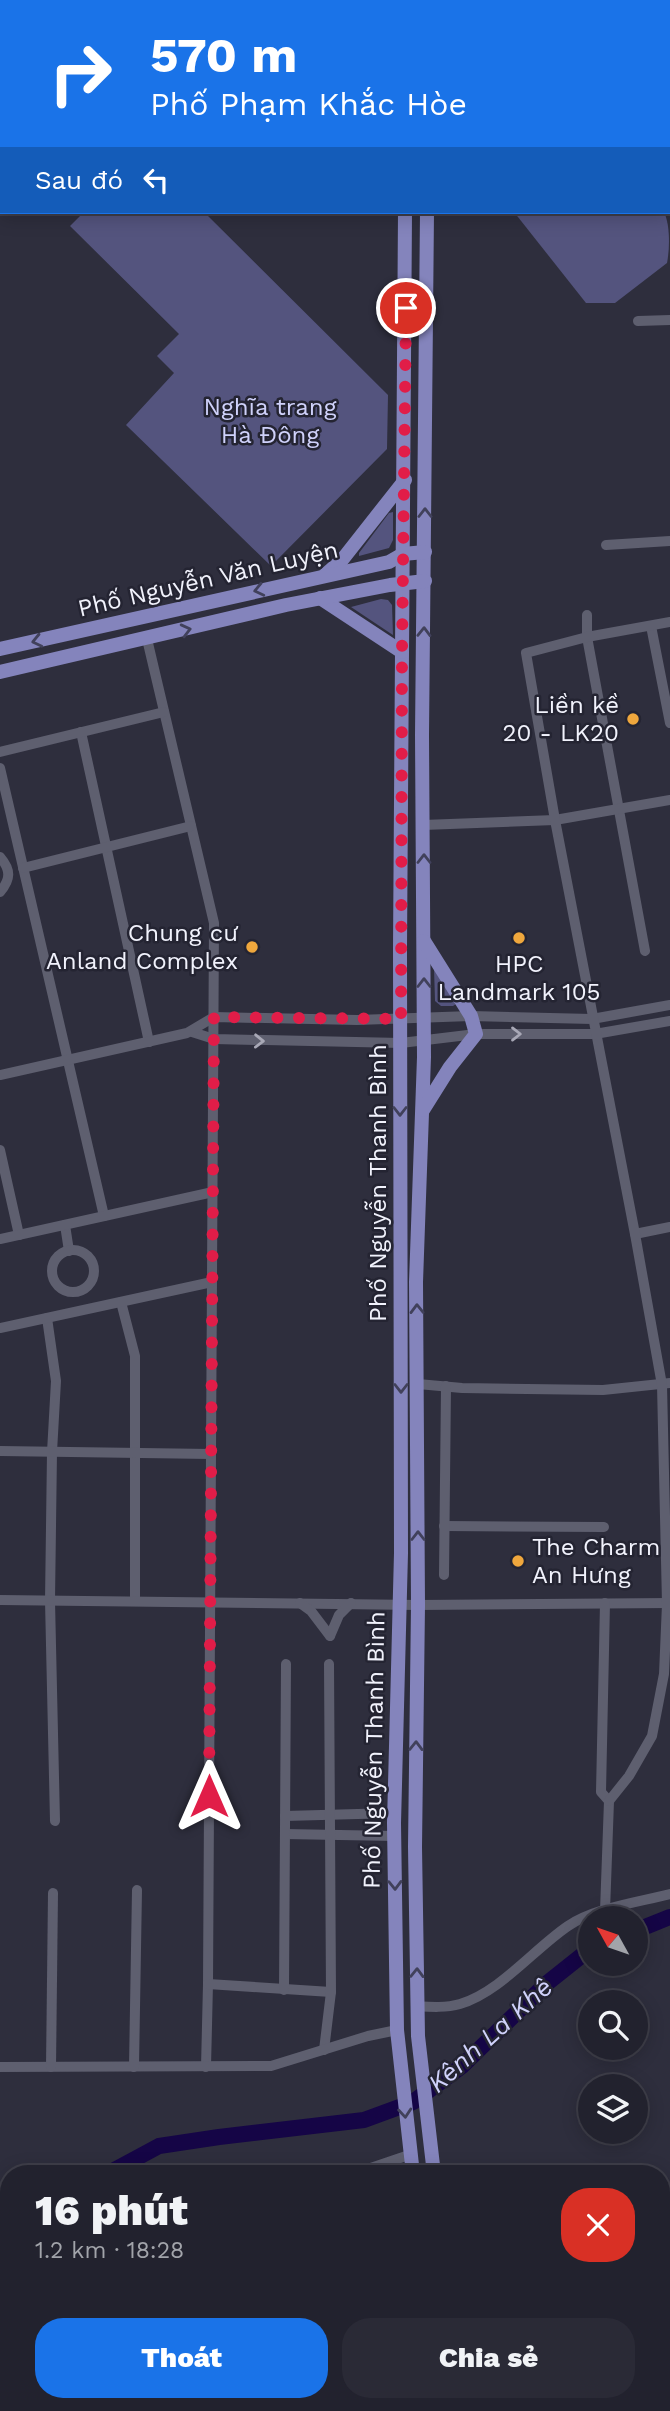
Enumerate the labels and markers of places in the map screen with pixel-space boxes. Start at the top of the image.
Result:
pin [376,278,436,338]
place label: Liền kề 20 - LK20 [502,691,619,747]
marker: Liền kề 20 - LK20 [625,711,641,727]
place label: Chung cư Anland Complex [46,919,238,975]
marker: HPC Landmark 105 [511,930,527,946]
marker: Chung cư Anland Complex [244,939,260,955]
place label: HPC Landmark 105 [437,950,601,1006]
place label: The Charm An Hưng [532,1533,660,1589]
marker: The Charm An Hưng [510,1553,526,1569]

